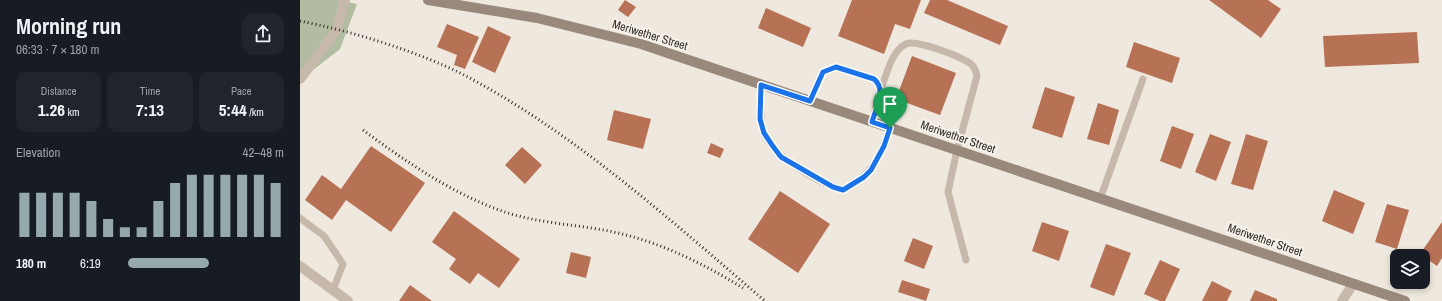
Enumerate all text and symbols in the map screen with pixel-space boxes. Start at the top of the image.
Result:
text: Morning run [16,11,121,41]
button: share [242,13,284,55]
street label: Meriwether Street [610,16,690,54]
text: 06:33 · 7 × 180 m [16,41,99,58]
text: Distance [41,84,76,98]
text: Time [140,84,160,98]
text: Pace [231,84,252,98]
pin [873,87,907,128]
icon: arrive [879,93,901,115]
text: 1.26 [38,98,65,121]
text: 7:13 [136,98,164,121]
text: 5:44 [219,98,247,121]
text: km [65,105,80,119]
text: /km [247,105,264,119]
street label: Meriwether Street [918,117,998,157]
text: Elevation [16,144,60,161]
text: 42–48 m [243,144,284,161]
street label: Meriwether Street [1225,220,1305,260]
map controls [1390,249,1430,289]
button: layers [1390,249,1430,289]
text: 180 m [16,255,46,272]
text: 6:19 [80,255,101,272]

